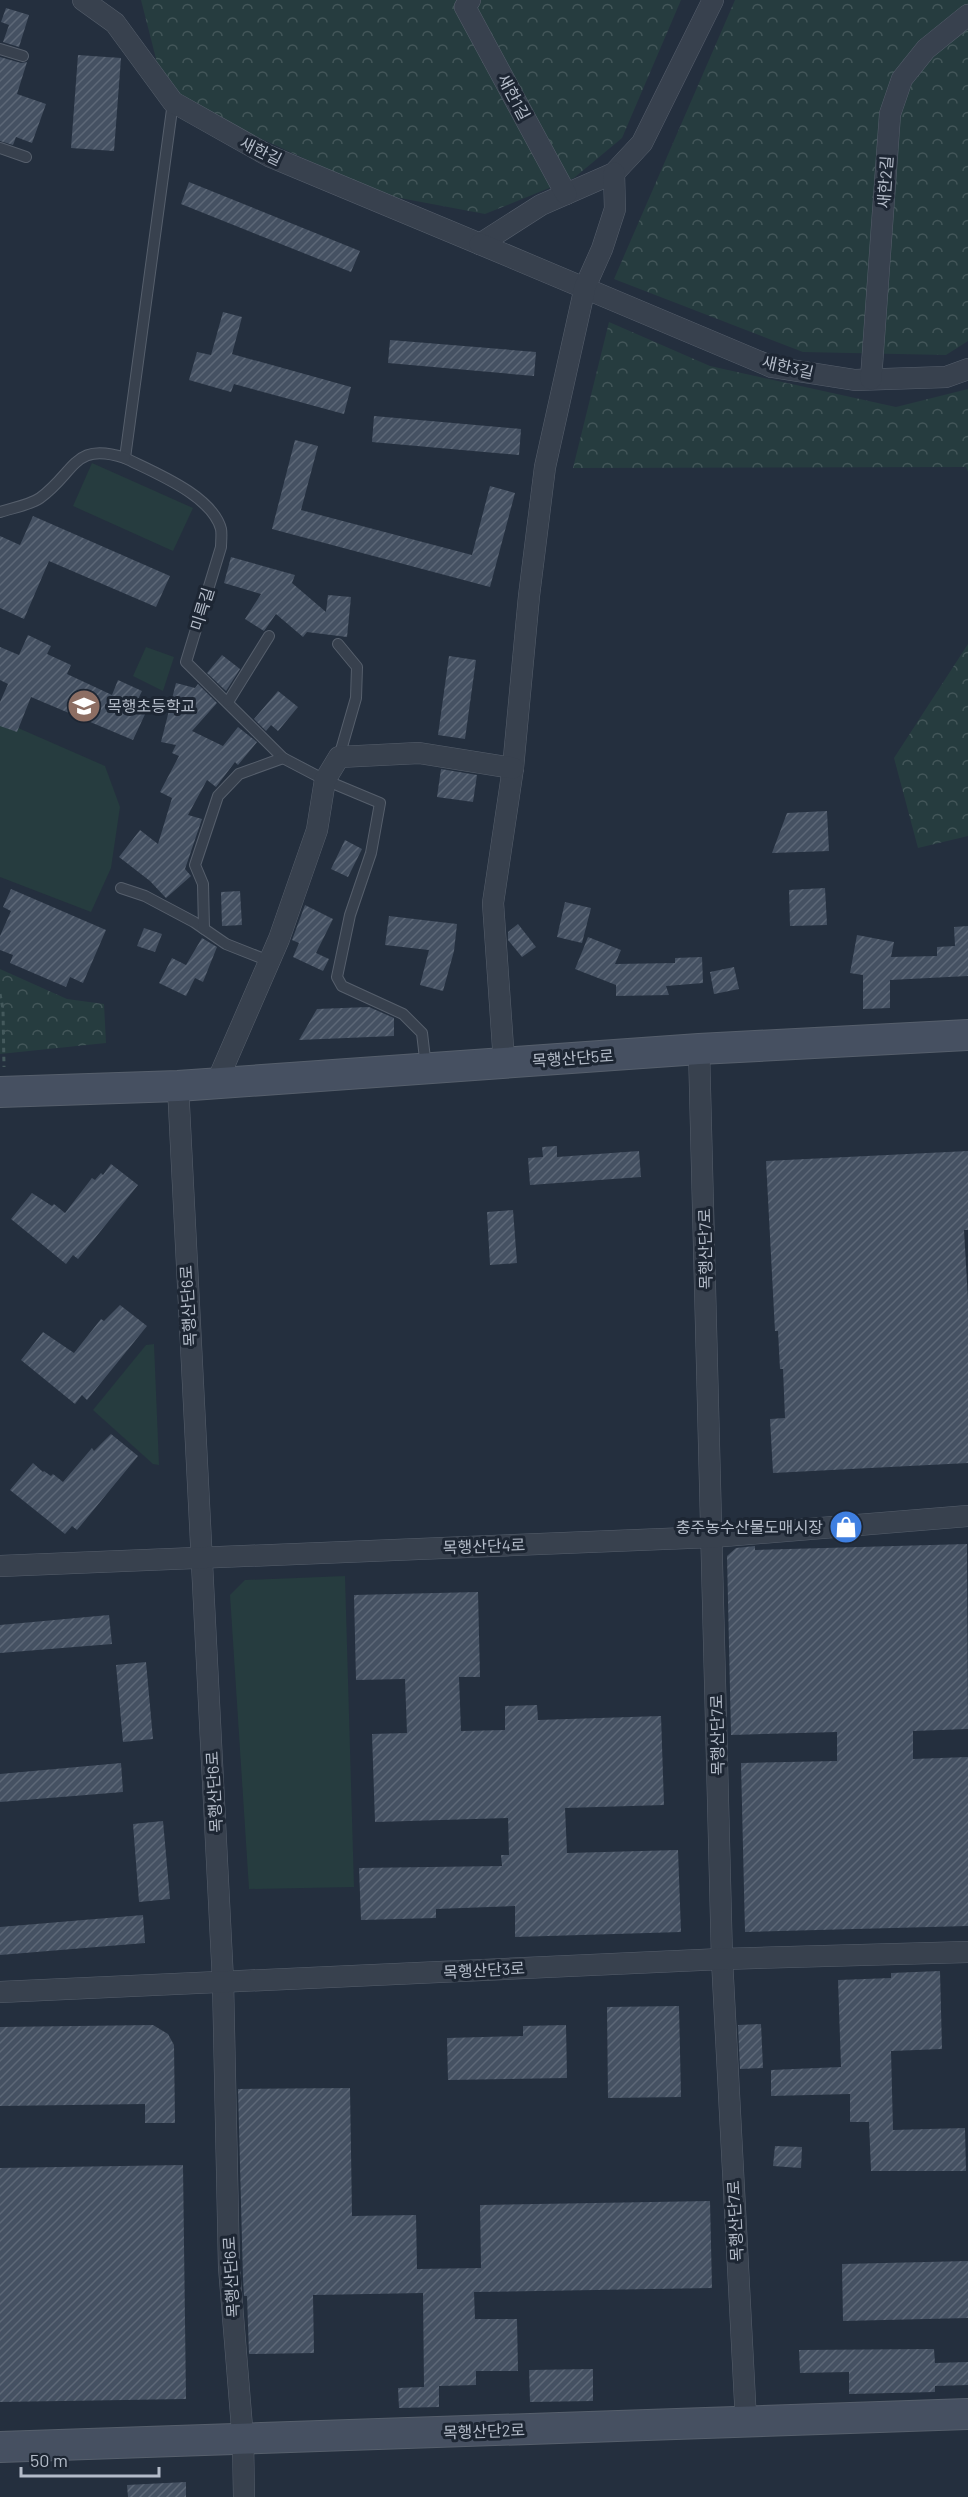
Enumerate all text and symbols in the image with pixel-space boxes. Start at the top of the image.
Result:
street label: 새한1길 [494,70,535,123]
street label: 새한길 [237,132,285,169]
street label: 새한2길 [873,155,896,209]
street label: 새한3길 [760,351,816,382]
street label: 미륵길 [186,585,217,633]
school or university icon: 목행초등학교 [66,688,102,724]
place label: 목행초등학교 [107,696,195,715]
street label: 목행산단5로 [531,1045,615,1070]
street label: 목행산단7로 [694,1208,715,1290]
street label: 목행산단6로 [176,1264,199,1347]
shop icon: 충주농수산물도매시장 [828,1509,864,1545]
place label: 충주농수산물도매시장 [676,1517,823,1536]
street label: 목행산단4로 [442,1535,526,1556]
street label: 목행산단7로 [706,1694,727,1776]
street label: 목행산단6로 [202,1750,225,1833]
street label: 목행산단3로 [443,1958,526,1981]
street label: 목행산단7로 [723,2180,746,2262]
street label: 목행산단6로 [219,2235,242,2318]
street label: 목행산단2로 [443,2420,526,2441]
scale bar [21,2440,159,2478]
text: 50 m [30,2449,68,2471]

